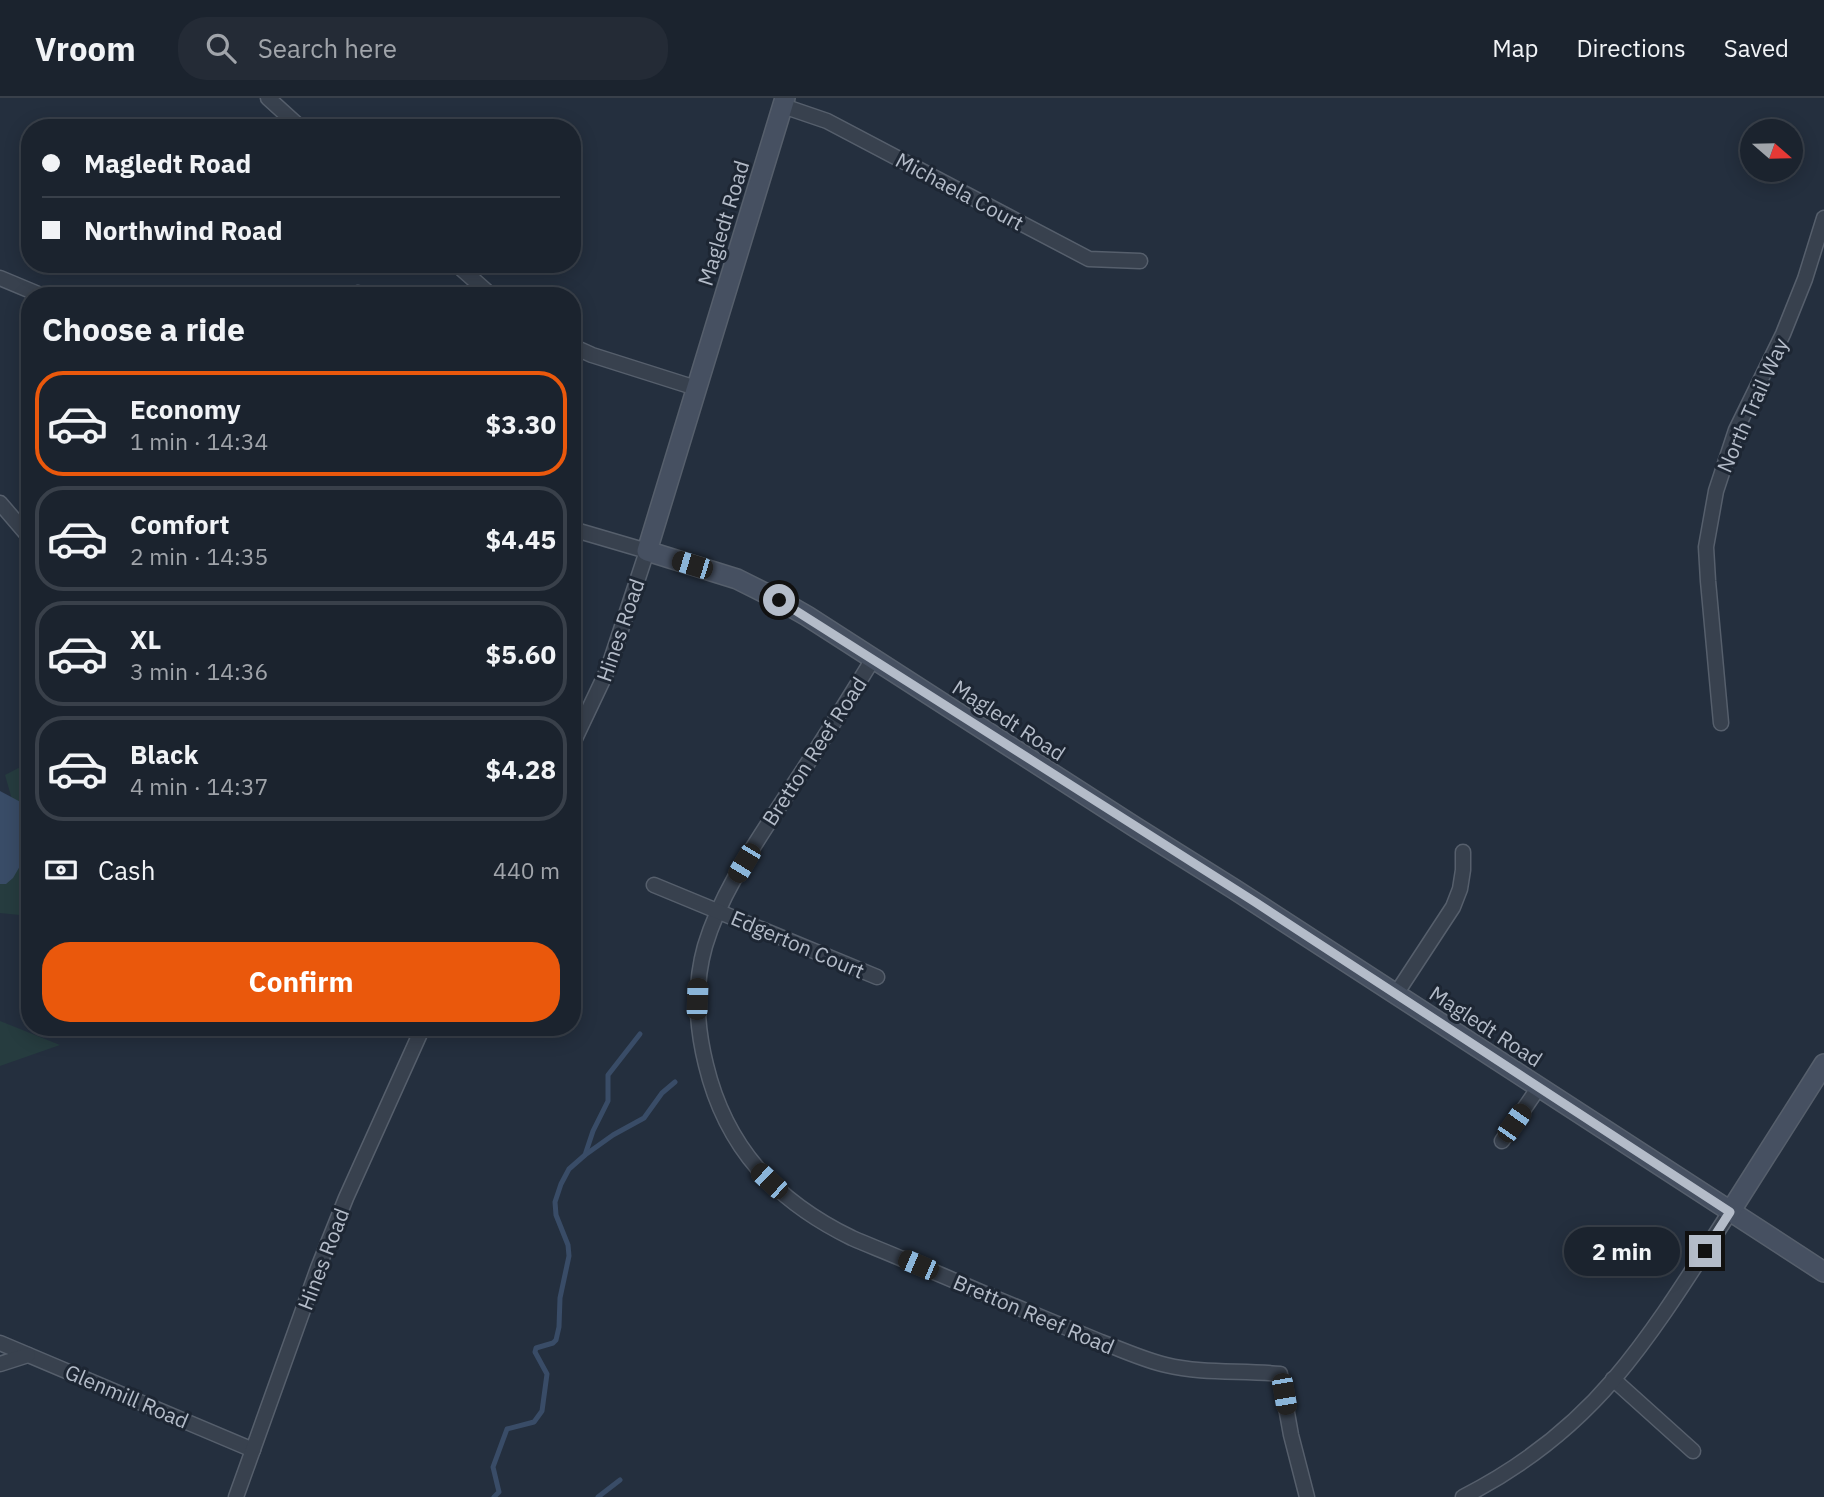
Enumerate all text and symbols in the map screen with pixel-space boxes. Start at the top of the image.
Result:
search box [178,17,668,80]
text: Vroom [35,27,136,70]
icon: search [202,29,240,67]
text: Search here [258,31,397,65]
text: Map [1492,32,1538,64]
text: Directions [1576,32,1686,64]
text: Saved [1724,32,1789,64]
north arrow [1740,119,1802,182]
map controls [1740,119,1803,182]
street label: Michaela Court [891,145,1029,237]
text: Magledt Road [84,146,251,180]
street label: Magledt Road [691,157,755,289]
text: Northwind Road [84,213,283,247]
text: Choose a ride [42,308,245,350]
street label: North Trail Way [1710,333,1794,477]
icon: car [46,392,109,455]
text: Economy [130,392,241,426]
text: $3.30 [486,407,556,441]
text: 1 min · 14:34 [130,426,268,456]
icon: car [46,507,109,570]
text: Comfort [130,507,229,541]
text: $4.45 [486,522,556,556]
text: 2 min · 14:35 [130,541,268,571]
car [669,549,716,581]
street label: Hines Road [589,575,651,685]
route start [763,584,795,616]
icon: car [46,622,109,685]
text: XL [130,622,161,656]
text: $5.60 [486,637,556,671]
text: 3 min · 14:36 [130,656,268,686]
street label: Bretton Reef Road [755,671,873,831]
street label: Magledt Road [947,673,1071,767]
icon: car [46,737,109,800]
text: Black [130,737,198,771]
text: $4.28 [486,752,556,786]
text: 4 min · 14:37 [130,771,268,801]
car [725,840,764,886]
icon: cash [42,851,80,889]
text: Cash [98,853,155,887]
text: 440 m [493,855,560,885]
street label: Edgerton Court [727,903,869,985]
button: Confirm [42,942,560,1022]
car [686,978,709,1020]
street label: Magledt Road [1424,979,1548,1073]
car [1494,1100,1535,1146]
car [747,1159,792,1203]
street label: Hines Road [291,1204,355,1314]
callout: 2 min [1565,1226,1680,1276]
route end [1689,1235,1721,1267]
text: 2 min [1592,1236,1652,1266]
car [895,1247,942,1283]
street label: Bretton Reef Road [949,1267,1119,1361]
street label: Glenmill Road [61,1357,193,1435]
car [1271,1371,1298,1417]

